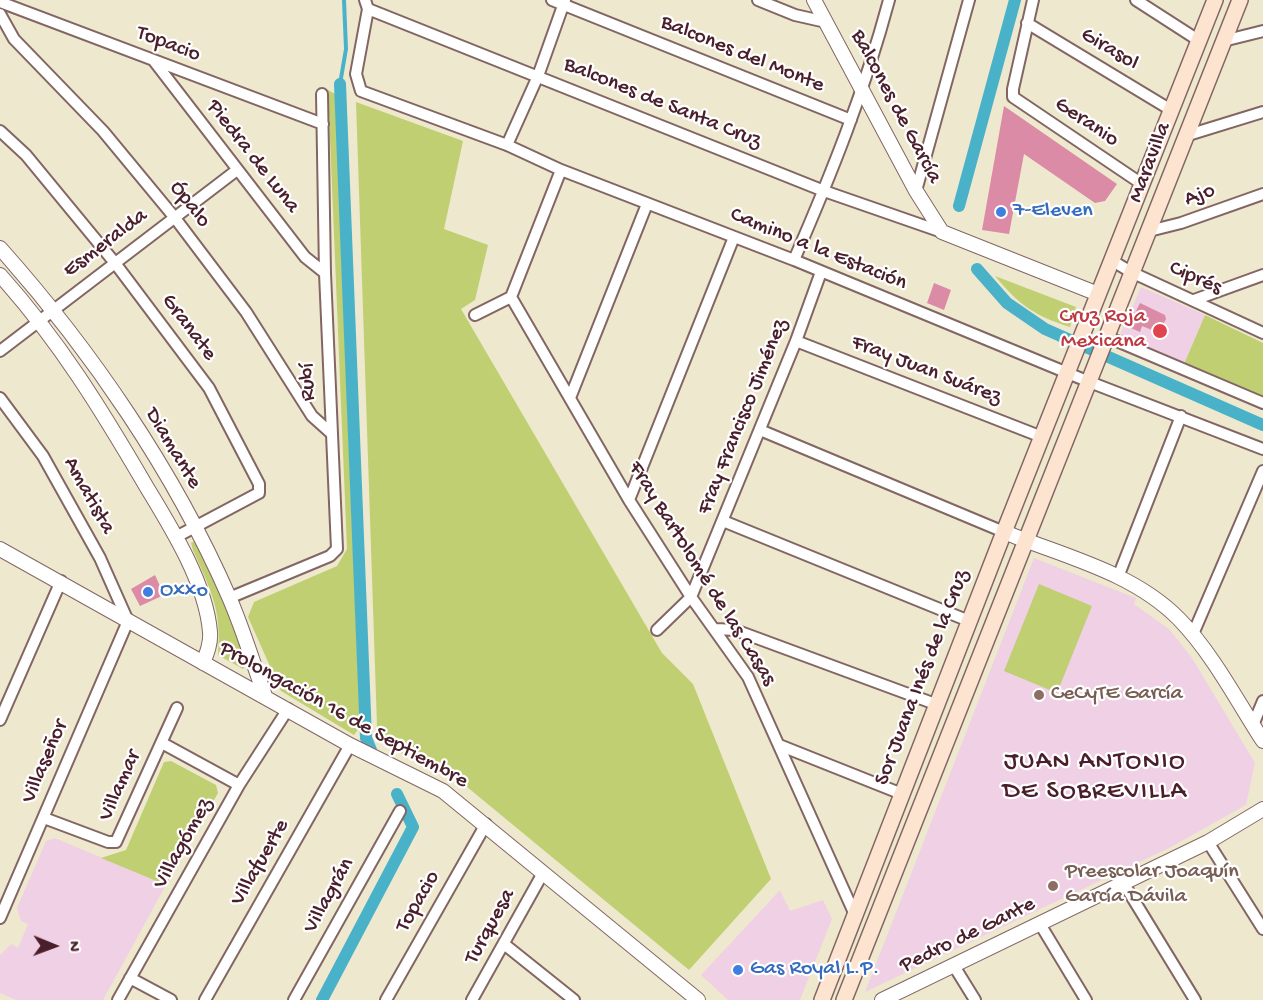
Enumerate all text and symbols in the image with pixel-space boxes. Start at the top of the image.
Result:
street label: Balcones del Monte [656,10,828,100]
street label: Topacio [132,21,204,69]
street label: Girasol [1075,22,1143,78]
street label: Balcones de García [843,26,947,188]
street label: Balcones de Santa Cruz [559,52,765,156]
street label: Geranio [1049,92,1123,154]
street label: Piedra de Luna [199,95,305,219]
street label: Maravilla [1124,119,1178,207]
street label: Ópalo [162,176,216,234]
street label: Ajo [1181,178,1219,214]
place label: 7-Eleven [1013,199,1093,225]
street label: Camino a la Estación [726,202,910,298]
street label: Esmeralda [59,204,153,284]
marker: 7-Eleven [994,205,1008,219]
street label: Ciprés [1165,256,1225,302]
street label: Granate [154,289,222,367]
place label: Cruz Roja Mexicana [1059,305,1146,356]
street label: Fray Francisco Jiménez [693,315,795,519]
marker: Cruz Roja Mexicana [1151,322,1169,340]
street label: Fray Juan Suárez [847,330,1005,412]
street label: Rubí [295,362,323,402]
street label: Diamante [138,404,206,494]
street label: Amatista [56,453,120,539]
street label: Fray Bartolomé de las Casas [621,457,781,691]
street label: Sor Juana Inés de la Cruz [870,567,976,789]
place label: Oxxo [160,579,208,605]
marker: Oxxo [141,585,155,599]
street label: Prolongación 16 de Septiembre [214,636,472,796]
place label: CeCyTE García [1051,682,1183,708]
marker: CeCyTE García [1032,688,1046,702]
street label: Villaseñor [17,716,75,808]
street label: Villamar [94,747,148,825]
district label: JUAN ANTONIO DE SOBREVILLA [1003,747,1187,808]
street label: Villagómez [148,794,220,894]
street label: Villafuerte [226,815,296,911]
street label: Villagrán [299,854,361,938]
place label: Preescolar Joaquín García Dávila [1065,860,1239,912]
street label: Topacio [391,867,447,937]
marker: Preescolar Joaquín García Dávila [1046,879,1060,893]
street label: Turquesa [460,885,522,969]
street label: Pedro de Gante [896,892,1040,980]
north arrow [24,916,84,976]
text: N [63,941,82,952]
place label: Gas Royal L.P. [750,957,879,983]
marker: Gas Royal L.P. [731,963,745,977]

